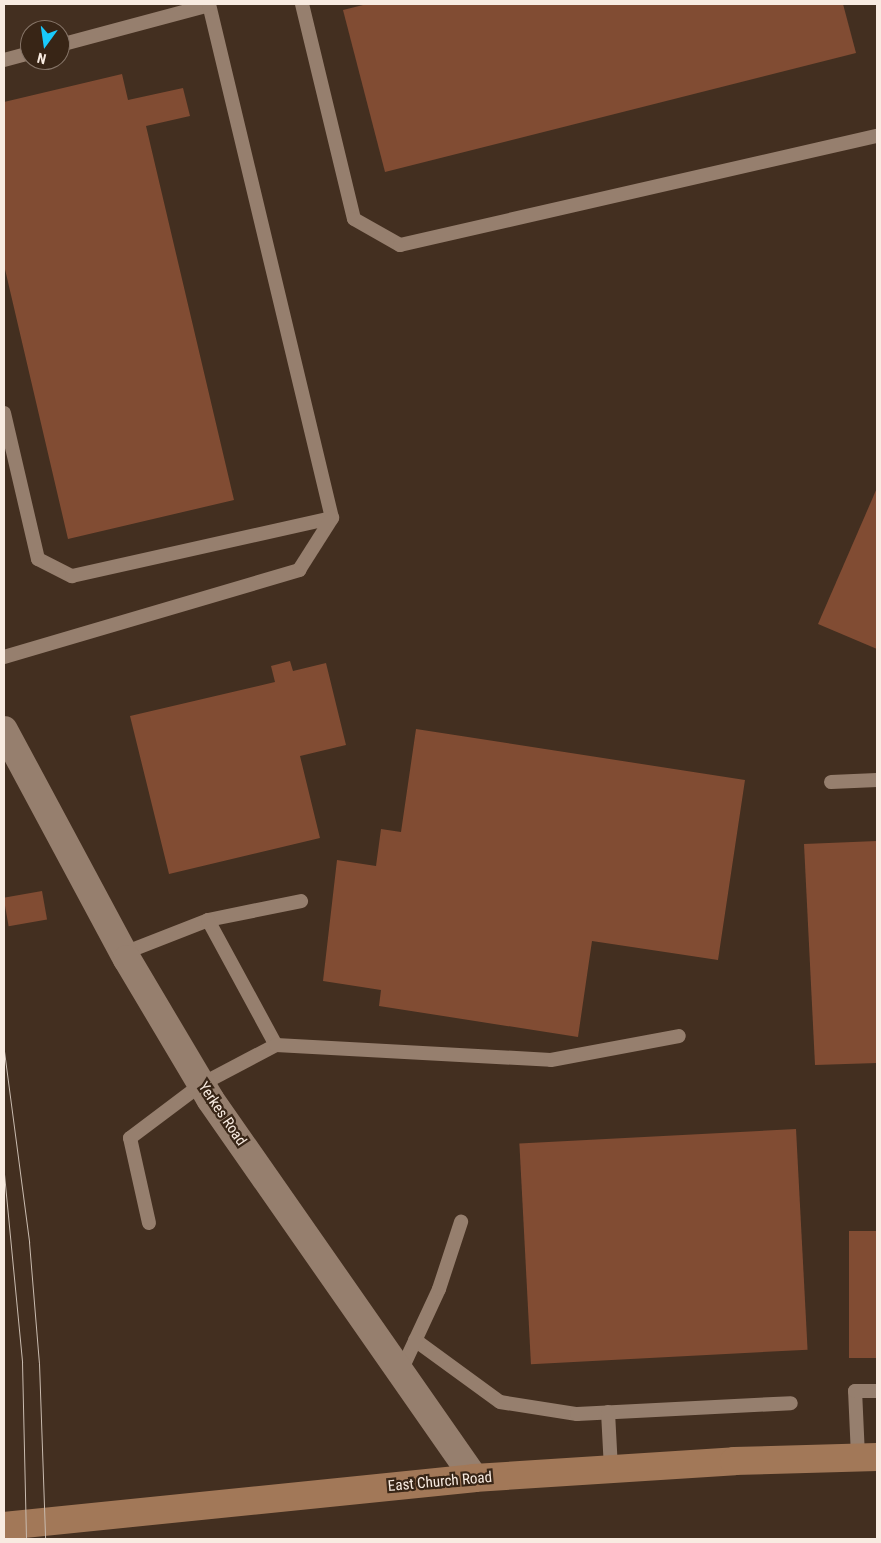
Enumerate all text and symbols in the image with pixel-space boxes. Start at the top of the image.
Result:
north arrow [20,20,70,70]
text: N [36,50,48,67]
street label: Yerkes Road [194,1079,250,1149]
street label: East Church Road [387,1468,493,1496]

